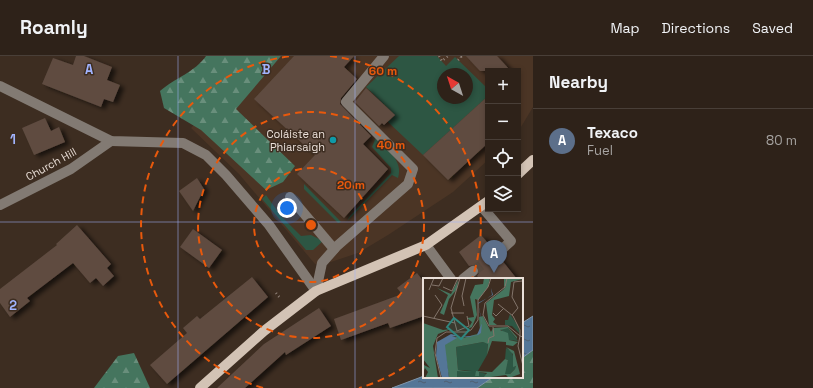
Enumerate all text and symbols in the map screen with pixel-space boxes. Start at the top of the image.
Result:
text: Roamly [20,15,88,40]
text: Map [610,19,640,37]
text: Directions [662,19,730,37]
text: Saved [752,19,793,37]
text: A [85,61,94,78]
text: B [262,61,271,78]
text: 60 m [369,63,397,79]
north arrow [437,68,473,104]
map controls [485,68,521,212]
button: + [485,68,521,104]
text: Nearby [549,71,608,93]
button: − [485,104,521,140]
text: Texaco [587,123,638,142]
place label: Coláiste an Phiarsaigh [266,127,325,154]
text: 1 [10,131,16,148]
text: A [558,132,566,149]
text: 80 m [766,132,797,149]
marker: Coláiste an Phiarsaigh [328,135,338,145]
text: 40 m [377,137,405,153]
button: locate [485,140,521,176]
text: Fuel [587,142,613,159]
street label: Church Hill [23,144,79,184]
button: layers [485,176,521,212]
text: 20 m [337,177,365,193]
your location [277,198,297,218]
centre of rings [304,218,318,232]
pin: A [481,240,507,273]
inset map [423,278,523,378]
text: 2 [9,297,17,314]

